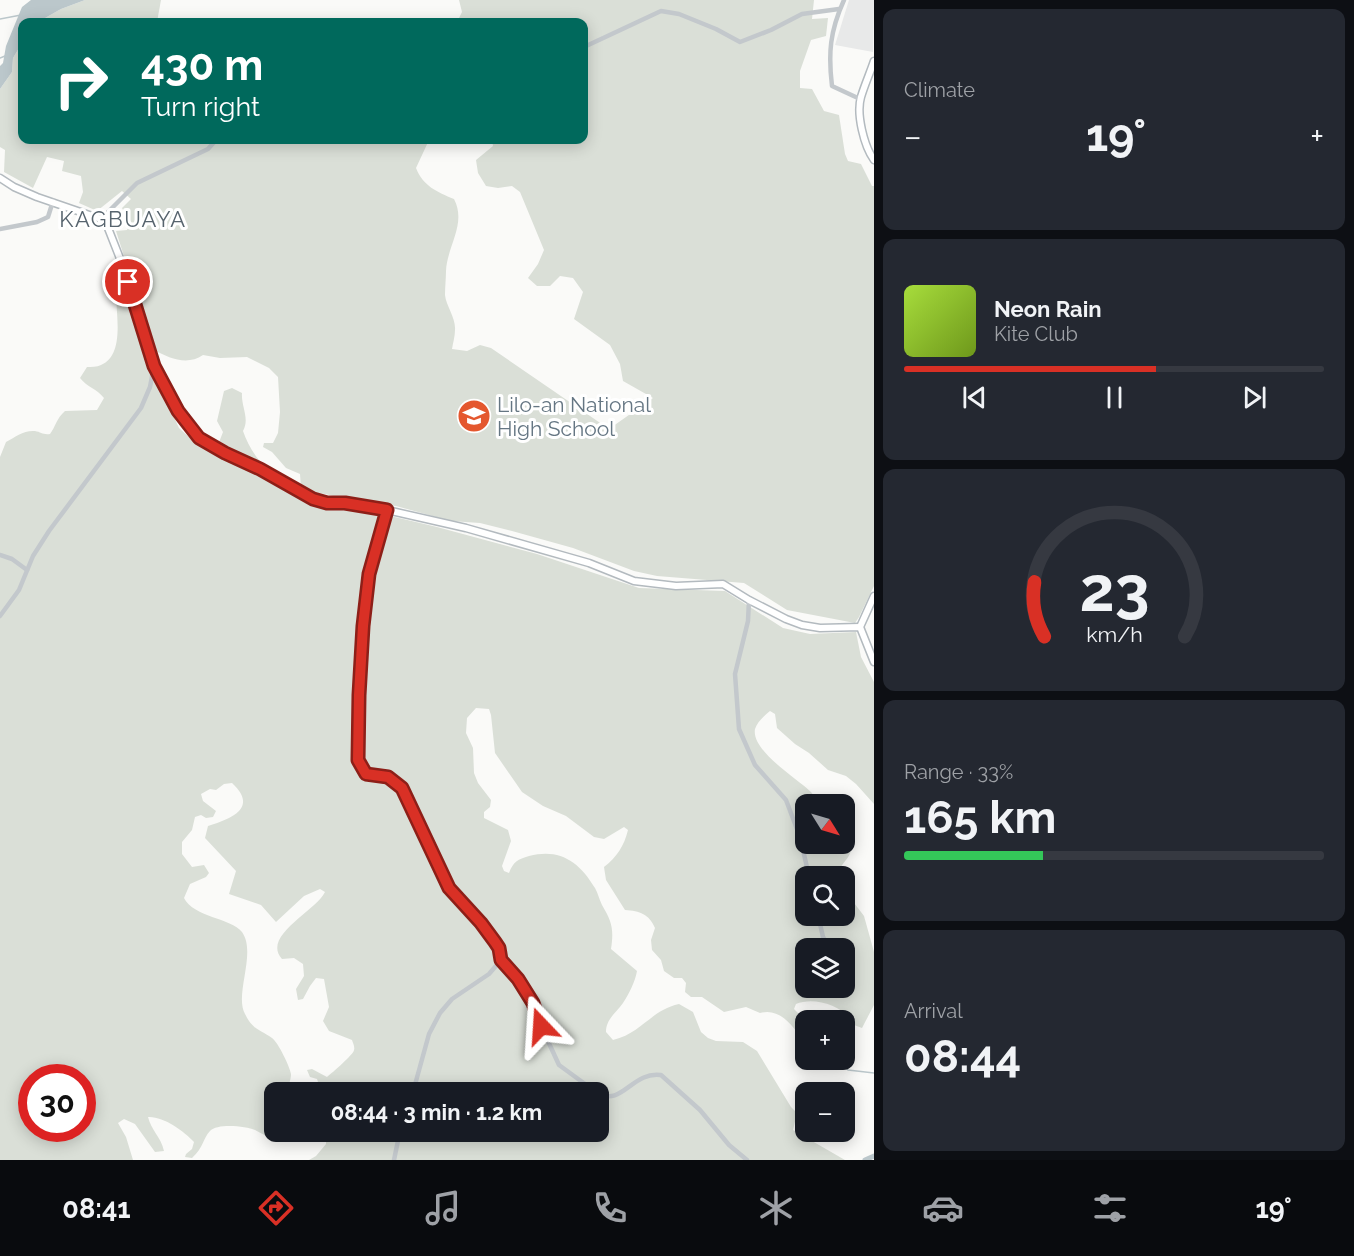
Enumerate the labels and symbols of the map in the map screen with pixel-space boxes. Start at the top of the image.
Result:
district label: KAGBUAYA [59,206,187,232]
pin [102,256,153,307]
place label: Lilo-an National High School [497,392,651,441]
school or university icon: Lilo-an National High School [456,398,492,434]
north arrow [795,794,855,854]
position arrow [509,994,573,1058]
speed limit sign: 30 [18,1064,96,1142]

